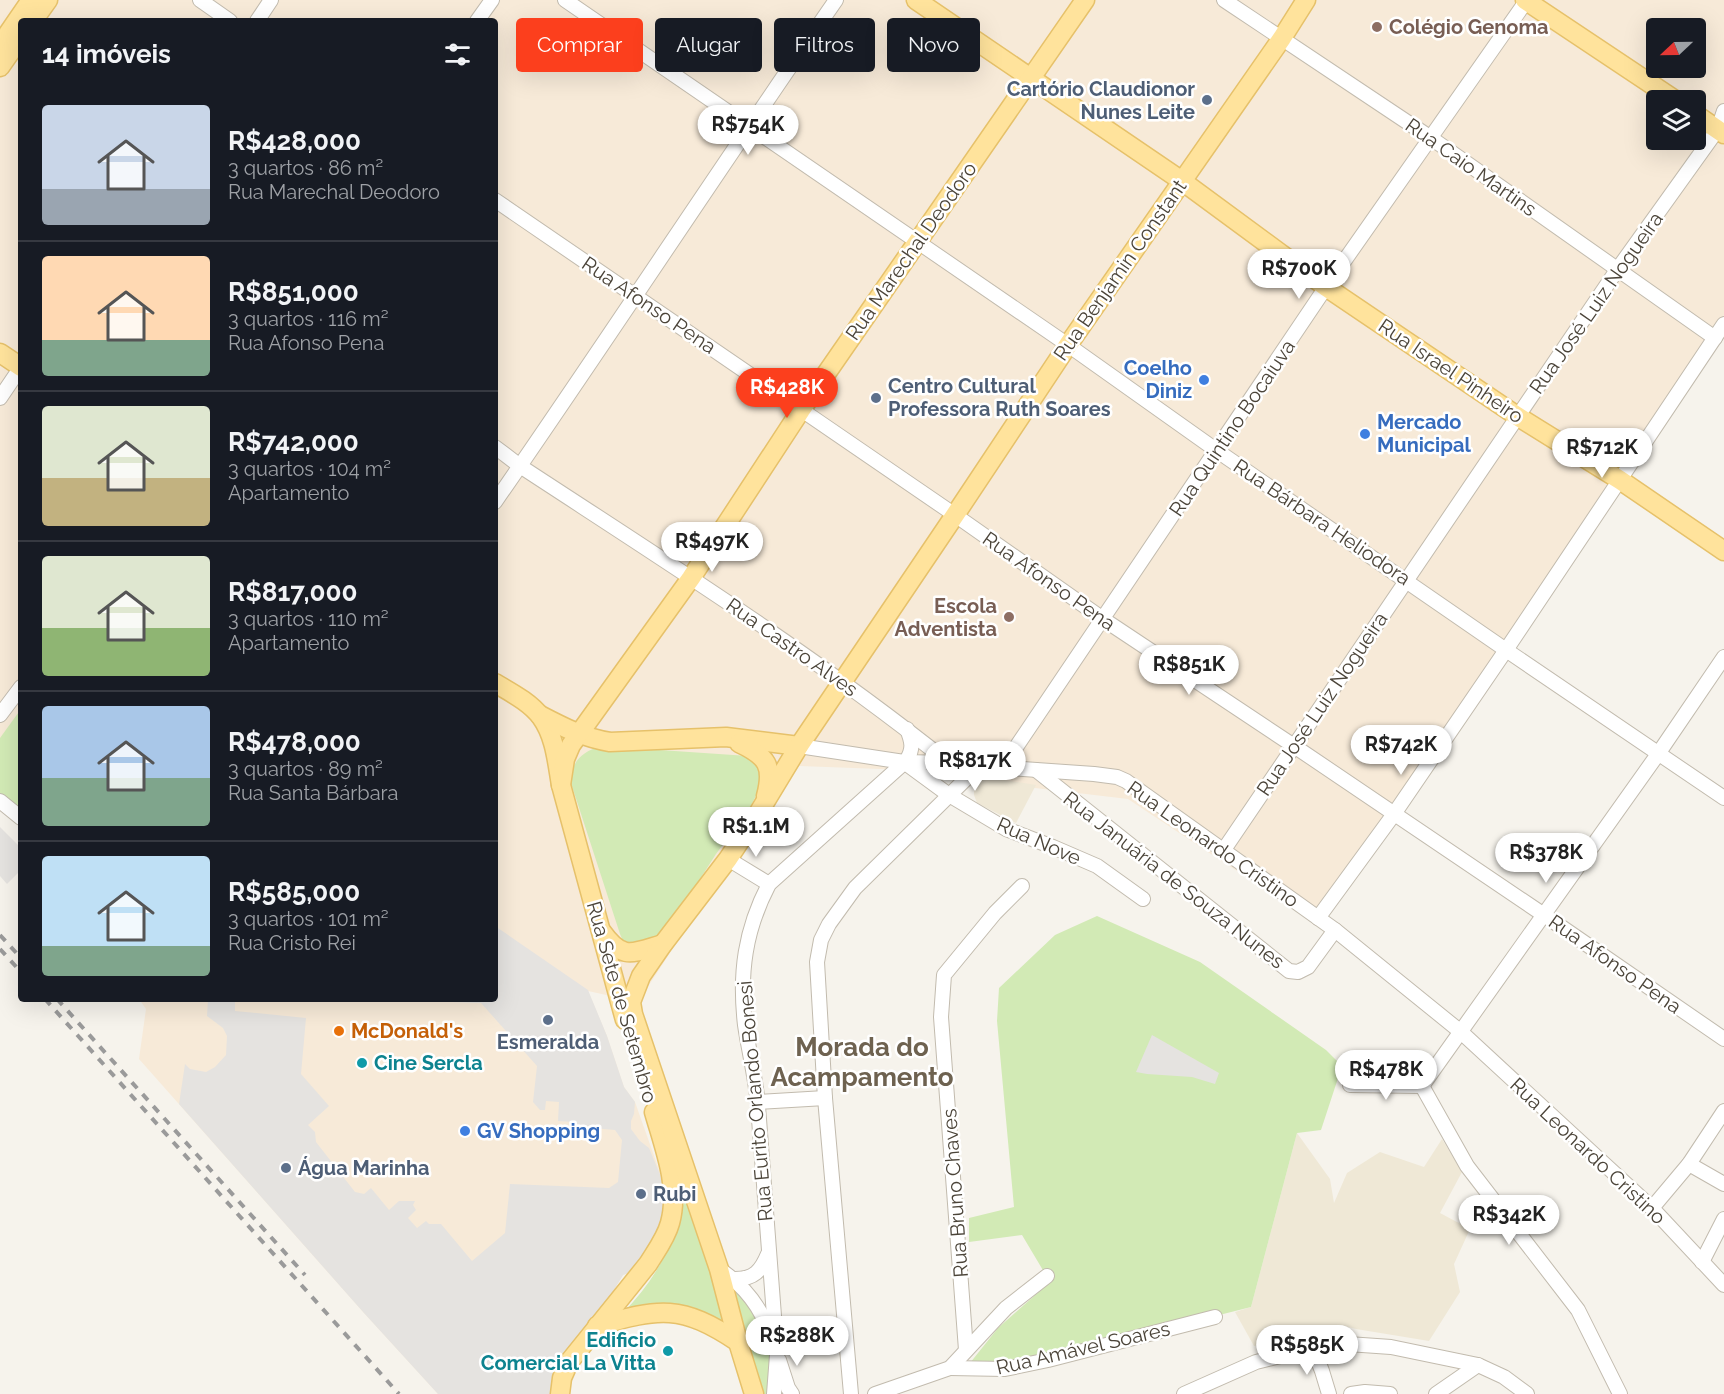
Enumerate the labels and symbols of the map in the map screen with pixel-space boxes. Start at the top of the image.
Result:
place label: Colégio Genoma [1389,15,1549,39]
north arrow [1646,18,1706,78]
marker: Colégio Genoma [1370,20,1384,34]
place label: Cartório Claudionor Nunes Leite [1007,77,1195,124]
marker: Cartório Claudionor Nunes Leite [1200,93,1214,107]
pin: R$754K [699,105,797,156]
street label: Rua Caio Martins [1401,113,1541,221]
street label: Rua Marechal Deodoro [840,157,982,345]
street label: Rua Benjamin Constant [1048,175,1192,365]
street label: Rua José Luiz Nogueira [1524,208,1668,398]
pin: R$700K [1250,249,1348,300]
street label: Rua Afonso Pena [577,251,721,359]
street label: Rua Israel Pinheiro [1374,314,1528,428]
street label: Rua Quintino Bocaiuva [1164,335,1300,521]
place label: Coelho Diniz [1124,356,1192,403]
pin: R$428K [738,368,836,419]
marker: Coelho Diniz [1197,373,1211,387]
place label: Centro Cultural Professora Ruth Soares [888,374,1111,421]
marker: Centro Cultural Professora Ruth Soares [869,391,883,405]
place label: Mercado Municipal [1377,410,1471,457]
marker: Mercado Municipal [1358,427,1372,441]
pin: R$712K [1553,428,1651,479]
street label: Rua Bárbara Heliodora [1229,454,1415,590]
pin: R$497K [663,522,761,573]
street label: Rua Afonso Pena [978,526,1120,636]
street label: Rua Castro Alves [722,593,862,701]
place label: Escola Adventista [895,594,997,641]
street label: Rua José Luiz Nogueira [1252,608,1392,800]
marker: Escola Adventista [1002,610,1016,624]
pin: R$851K [1140,645,1238,696]
pin: R$742K [1352,725,1450,776]
pin: R$817K [926,741,1024,792]
street label: Rua Leonardo Cristino [1123,776,1304,912]
street label: Rua Januária de Souza Nunes [1059,786,1289,974]
pin: R$1.1M [707,807,805,858]
street label: Rua Nove [993,812,1085,870]
pin: R$378K [1497,833,1595,884]
street label: Rua Sete de Setembro [582,898,662,1106]
street label: Rua Afonso Pena [1544,909,1686,1019]
street label: Rua Eurito Orlando Bonesi [733,980,777,1222]
marker: Esmeralda [541,1013,555,1027]
place label: McDonald's [351,1019,463,1043]
marker: McDonald's [332,1024,346,1038]
place label: Esmeralda [497,1030,599,1054]
district label: Morada do Acampamento [770,1032,954,1092]
pin: R$478K [1337,1050,1435,1101]
place label: Cine Sercla [374,1051,483,1075]
marker: Cine Sercla [355,1056,369,1070]
street label: Rua Leonardo Cristino [1505,1073,1671,1229]
street label: Rua Bruno Chaves [937,1108,973,1278]
place label: GV Shopping [477,1119,600,1143]
marker: GV Shopping [458,1124,472,1138]
place label: Água Marinha [298,1156,430,1180]
marker: Água Marinha [279,1161,293,1175]
place label: Rubi [653,1182,696,1206]
marker: Rubi [634,1187,648,1201]
pin: R$342K [1460,1195,1558,1246]
pin: R$288K [748,1316,846,1367]
street label: Rua Amável Soares [994,1316,1172,1380]
pin: R$585K [1258,1325,1356,1376]
place label: Edificio Comercial La Vitta [481,1328,656,1375]
marker: Edificio Comercial La Vitta [661,1344,675,1358]

